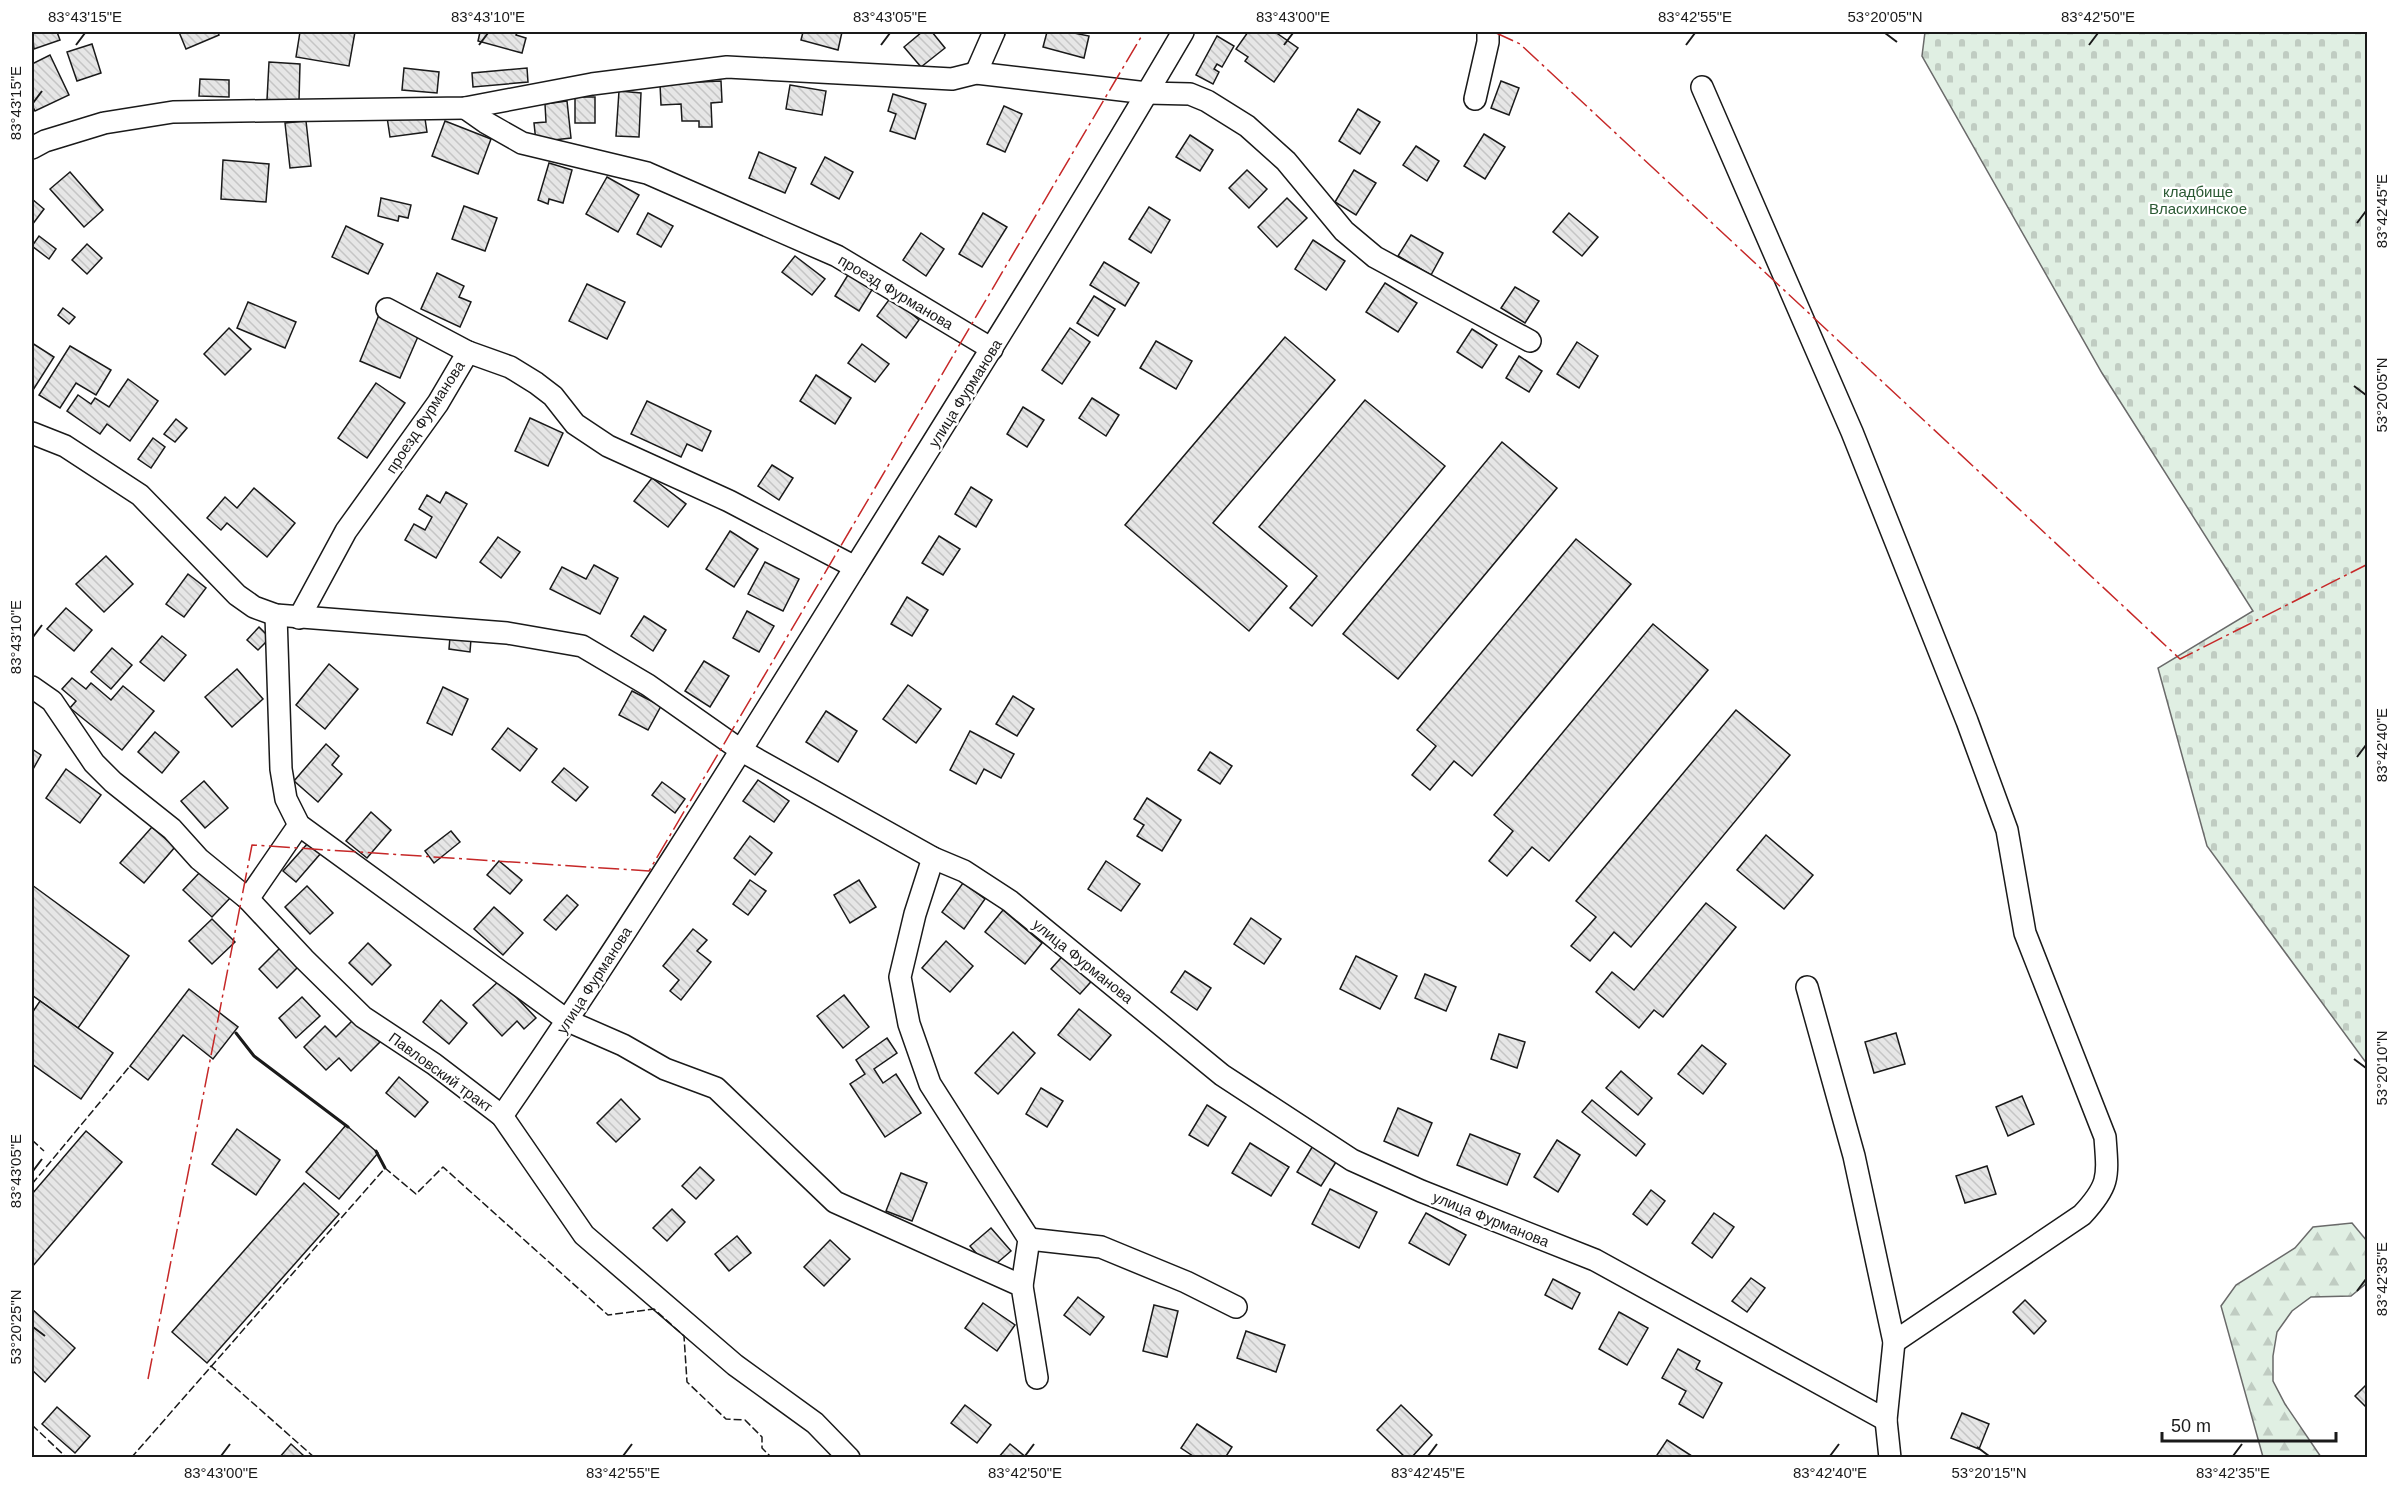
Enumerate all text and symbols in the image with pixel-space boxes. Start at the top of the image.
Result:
text: 83°43'15"E [48,8,122,25]
text: 83°43'10"E [451,8,525,25]
text: 83°43'05"E [853,8,927,25]
text: 83°43'00"E [1256,8,1330,25]
text: 83°42'55"E [1658,8,1732,25]
text: 53°20'05"N [1847,8,1923,25]
text: 83°42'50"E [2061,8,2135,25]
text: 83°43'15"E [7,66,24,140]
text: 83°42'45"E [2373,174,2390,248]
park label: кладбище Власихинское [2149,183,2247,217]
street label: проезд Фурманова [836,251,957,333]
street label: улица Фурманова [925,335,1005,450]
street label: проезд Фурманова [382,357,468,476]
text: 53°20'05"N [2373,357,2390,433]
text: 83°43'10"E [7,600,24,674]
text: 83°42'40"E [2373,708,2390,782]
street label: улица Фурманова [1030,915,1137,1007]
street label: улица Фурманова [553,923,635,1037]
street label: Павловский тракт [386,1029,496,1115]
text: 53°20'10"N [2373,1030,2390,1106]
text: 83°43'05"E [7,1134,24,1208]
street label: улица Фурманова [1430,1188,1552,1250]
text: 83°42'35"E [2373,1242,2390,1316]
text: 53°20'25"N [7,1289,24,1365]
scale bar [2162,1405,2336,1443]
text: 50 m [2171,1416,2211,1436]
text: 83°43'00"E [184,1464,258,1481]
text: 83°42'55"E [586,1464,660,1481]
text: 83°42'50"E [988,1464,1062,1481]
text: 83°42'45"E [1391,1464,1465,1481]
text: 83°42'40"E [1793,1464,1867,1481]
text: 53°20'15"N [1951,1464,2027,1481]
text: 83°42'35"E [2196,1464,2270,1481]

